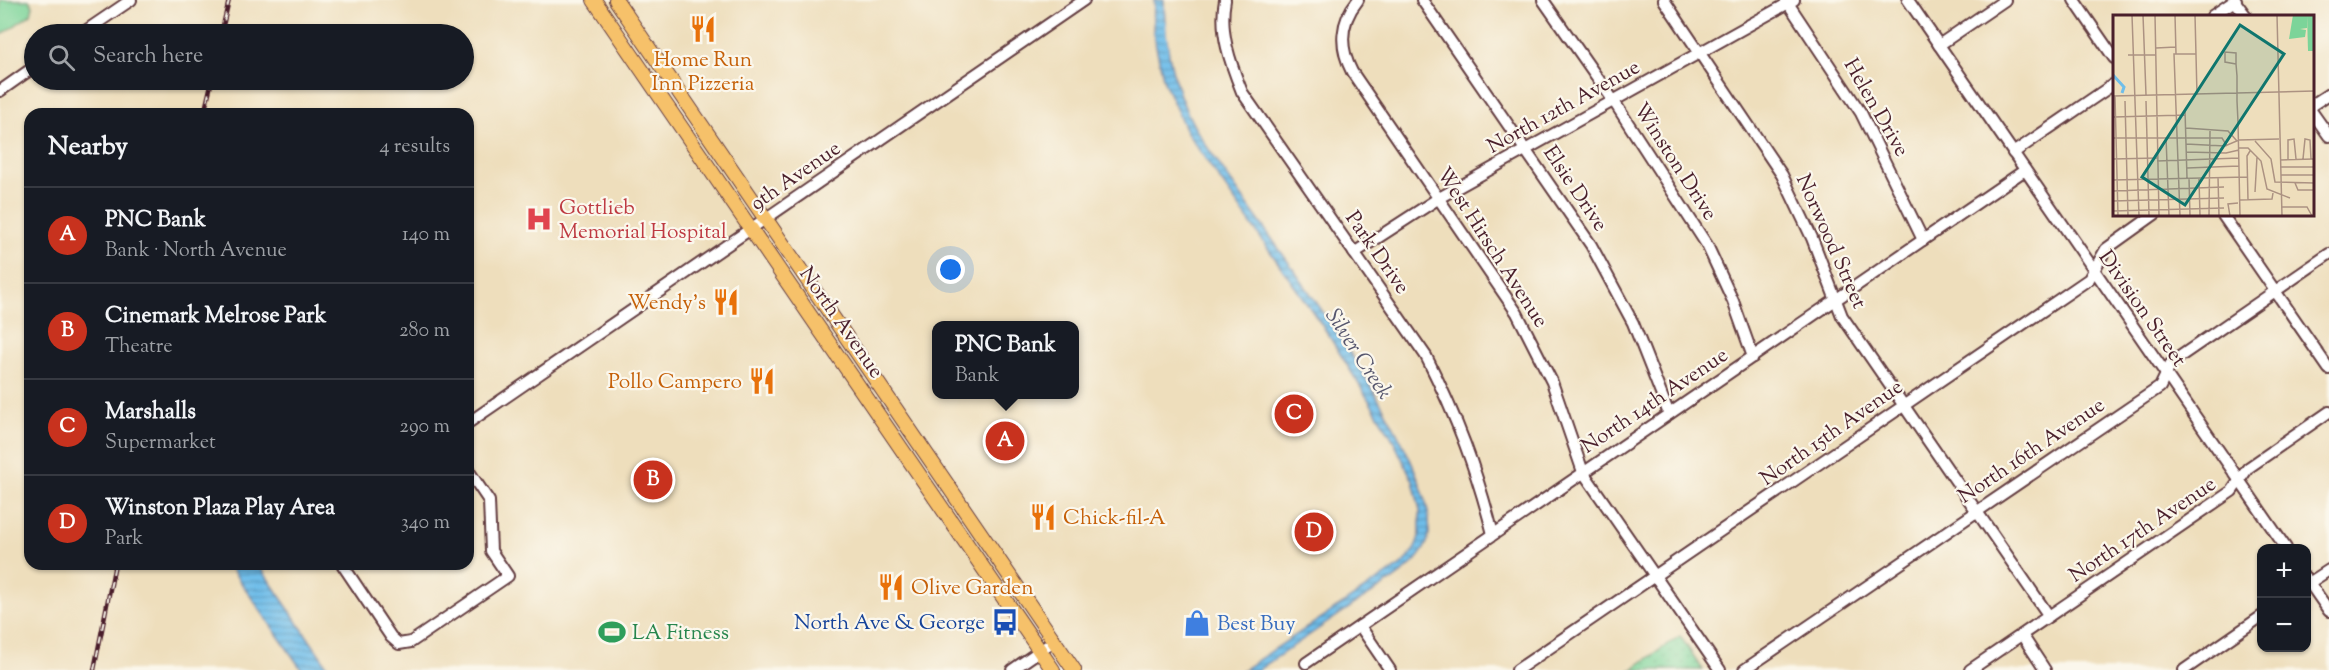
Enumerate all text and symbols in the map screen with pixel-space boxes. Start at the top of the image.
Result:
restaurant icon: Home Run Inn Pizzeria [688,14,718,44]
inset map [2113,15,2314,216]
search box [24,24,474,90]
icon: search [45,41,78,74]
text: Search here [93,41,203,73]
place label: Home Run Inn Pizzeria [652,46,755,100]
street label: North 12th Avenue [1482,53,1646,162]
street label: Helen Drive [1835,53,1916,163]
street label: Winston Drive [1625,97,1724,227]
text: Nearby [48,129,128,166]
text: 4 results [379,133,450,162]
street label: 9th Avenue [745,134,847,219]
street label: Elsie Drive [1535,140,1614,238]
street label: West Hirsch Avenue [1428,162,1555,334]
street label: Norwood Street [1787,170,1873,314]
place label: Gottlieb Memorial Hospital [559,194,727,248]
hospital icon: Gottlieb Memorial Hospital [524,204,554,234]
text: PNC Bank [105,205,206,237]
street label: Park Drive [1337,206,1416,301]
text: A [59,221,76,250]
text: 140 m [402,221,450,250]
text: Bank · North Avenue [105,237,287,266]
street label: Division Street [2090,245,2193,374]
your location [936,255,965,284]
street label: North Avenue [791,261,890,385]
restaurant icon: Wendy's [711,287,741,317]
place label: Wendy's [627,289,706,319]
text: Cinemark Melrose Park [105,301,326,333]
water label: Silver Creek [1316,303,1399,407]
text: B [61,317,74,346]
text: 280 m [399,317,450,346]
popup [932,321,1079,399]
text: PNC Bank [955,330,1056,362]
text: Theatre [105,333,173,362]
street label: North 14th Avenue [1576,341,1735,462]
text: Bank [955,362,1000,391]
restaurant icon: Pollo Campero [747,366,777,396]
place label: Pollo Campero [608,368,742,398]
street label: North 15th Avenue [1755,373,1910,494]
street label: North 16th Avenue [1953,391,2112,512]
pin: C [1274,392,1314,436]
text: Marshalls [105,397,196,429]
text: C [59,413,76,442]
text: 290 m [400,413,450,442]
pin: A [986,418,1024,464]
text: Supermarket [105,429,216,458]
pin: B [634,458,672,502]
street label: North 17th Avenue [2064,470,2223,591]
text: Winston Plaza Play Area [105,493,335,525]
restaurant icon: Chick-fil-A [1028,502,1058,532]
place label: Chick-fil-A [1063,504,1166,534]
text: D [60,509,75,538]
text: 340 m [401,509,450,538]
pin: D [1294,510,1334,554]
text: Park [105,525,143,554]
map controls [2257,544,2311,652]
button: + [2257,544,2311,598]
restaurant icon: Olive Garden [876,572,906,602]
place label: Olive Garden [911,574,1034,604]
button: − [2257,598,2311,652]
bus stop icon: North Ave & George [990,607,1020,637]
shop icon: Best Buy [1182,608,1212,638]
place label: North Ave & George [794,609,985,639]
place label: Best Buy [1217,610,1296,640]
sports icon: LA Fitness [597,617,627,647]
place label: LA Fitness [632,619,729,649]

